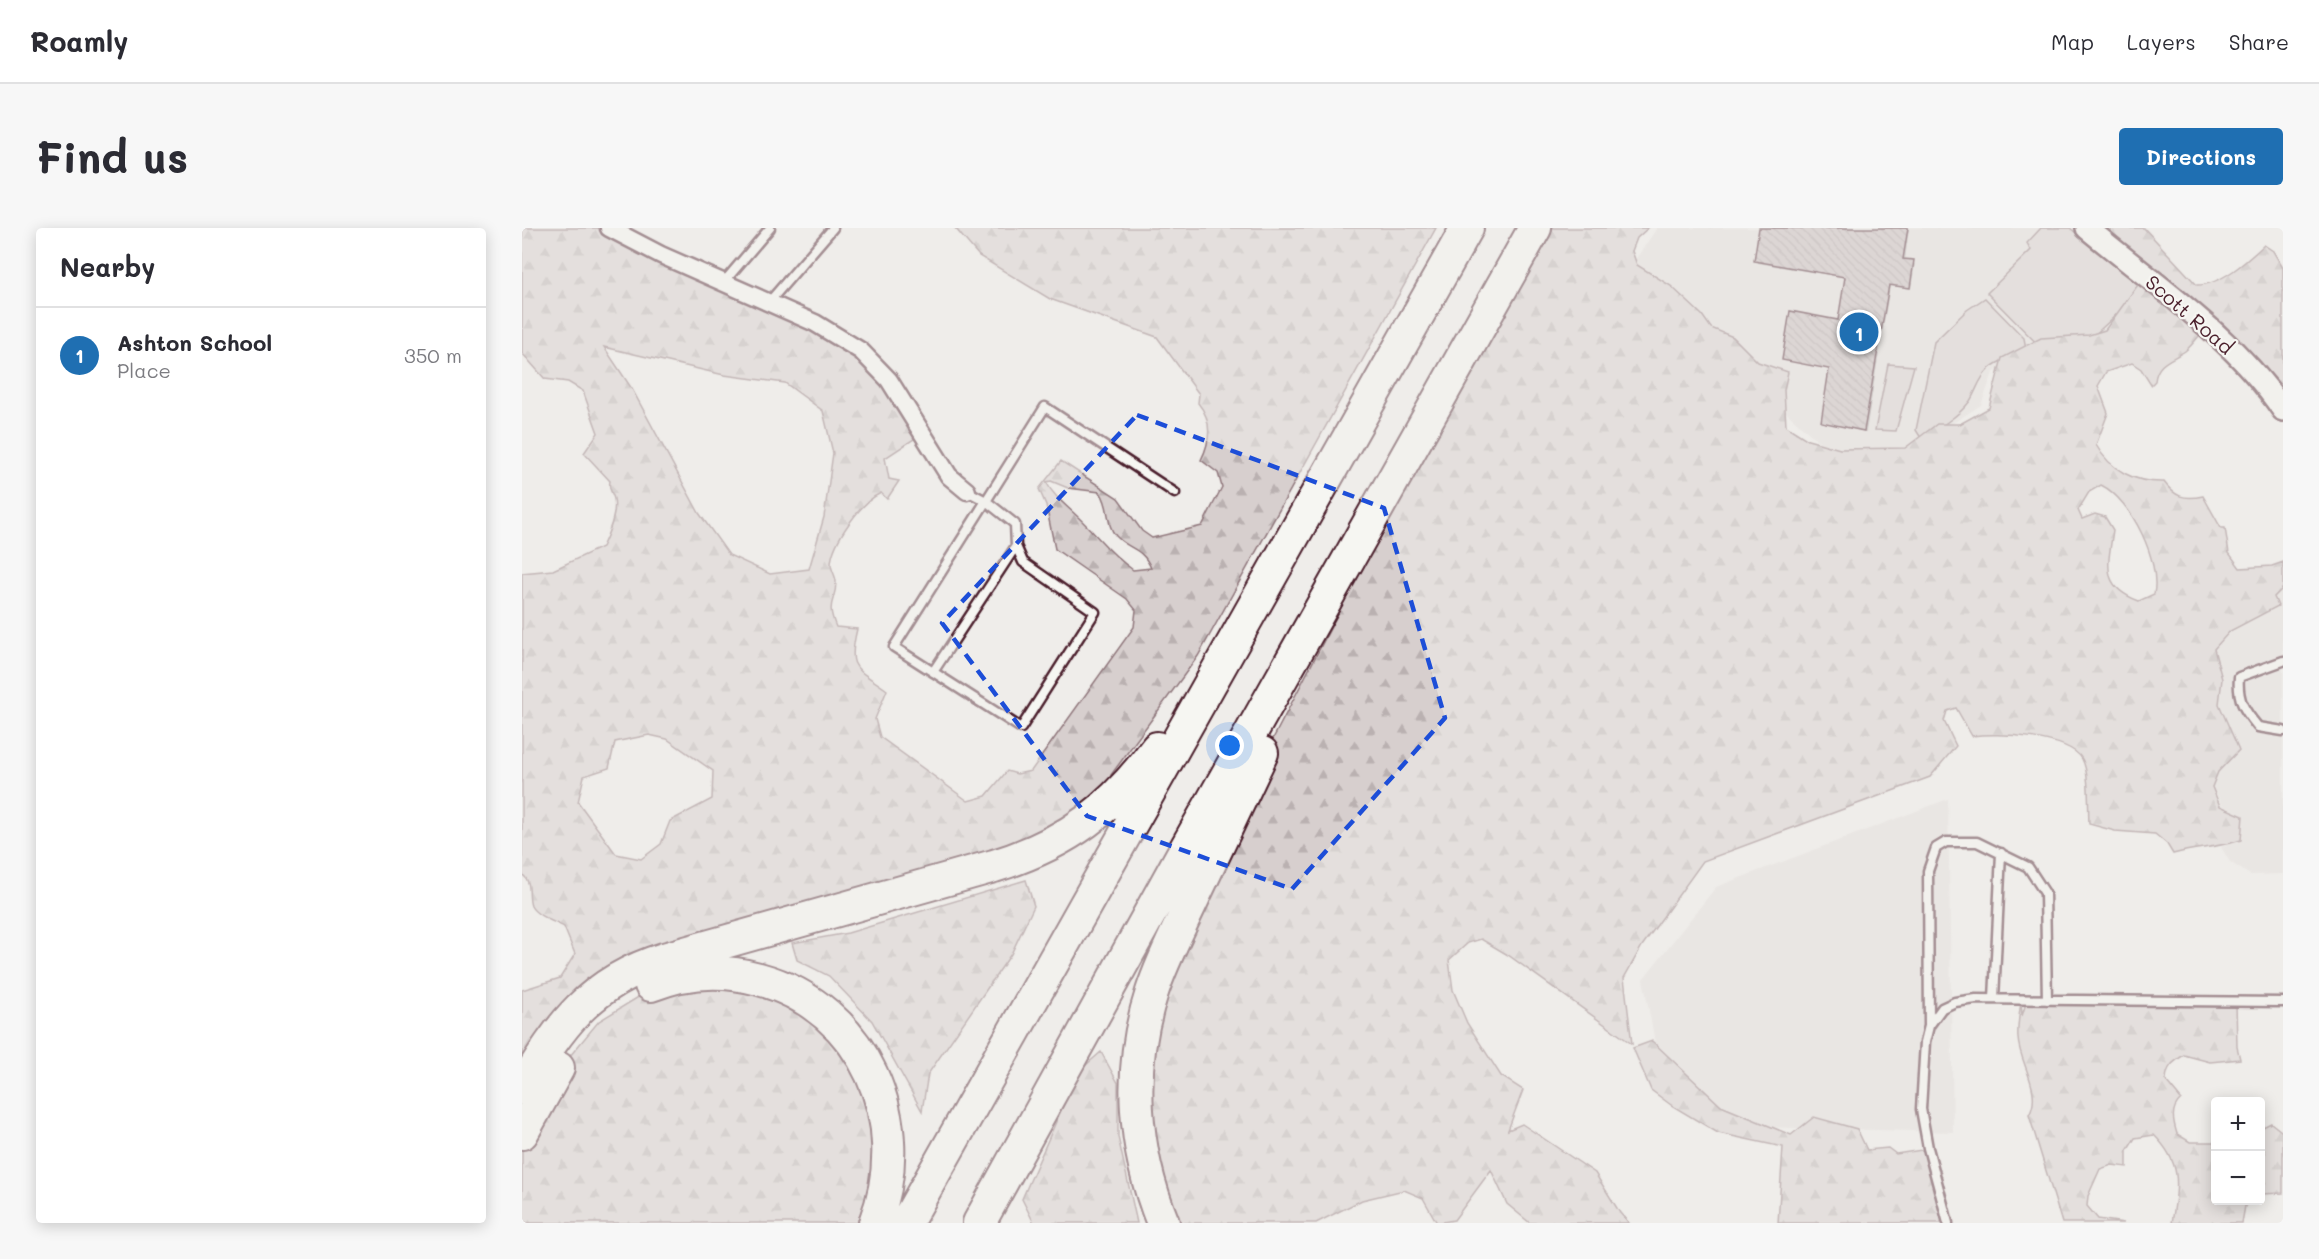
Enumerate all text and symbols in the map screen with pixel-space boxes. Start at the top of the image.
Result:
text: Roamly [30,23,129,59]
text: Map [2051,28,2094,55]
text: Layers [2127,28,2196,55]
text: Share [2229,28,2289,55]
button: Directions [2119,128,2283,185]
text: Find us [36,129,188,184]
text: Nearby [60,250,155,284]
street label: Scott Road [2140,269,2240,359]
pin: 1 [1840,310,1878,354]
text: Ashton School [117,328,272,357]
text: 1 [75,342,84,368]
text: 350 m [404,342,462,368]
text: Place [117,357,171,383]
your location [1215,731,1244,760]
map controls [2211,1097,2265,1205]
button: + [2211,1097,2265,1151]
button: − [2211,1151,2265,1205]

